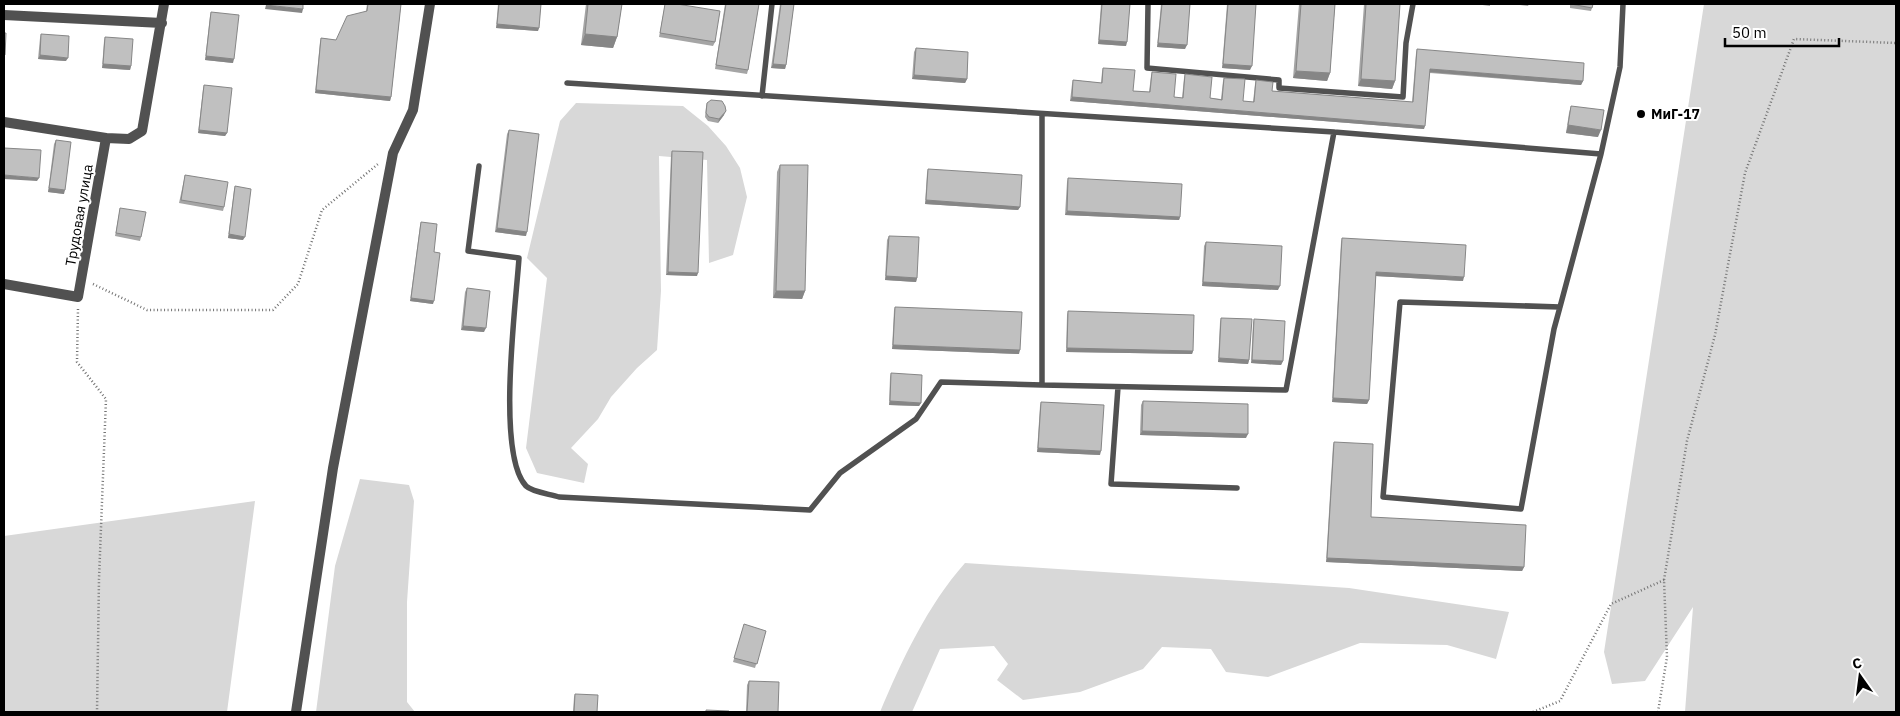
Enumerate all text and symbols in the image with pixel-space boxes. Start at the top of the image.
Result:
scale bar [1725,15,1839,47]
text: 50 m [1732,23,1767,42]
place label: МиГ-17 [1651,105,1700,123]
marker: МиГ-17 [1635,108,1647,120]
street label: Трудовая улица [61,162,97,267]
north arrow [1835,651,1885,701]
text: С [1850,654,1863,673]

